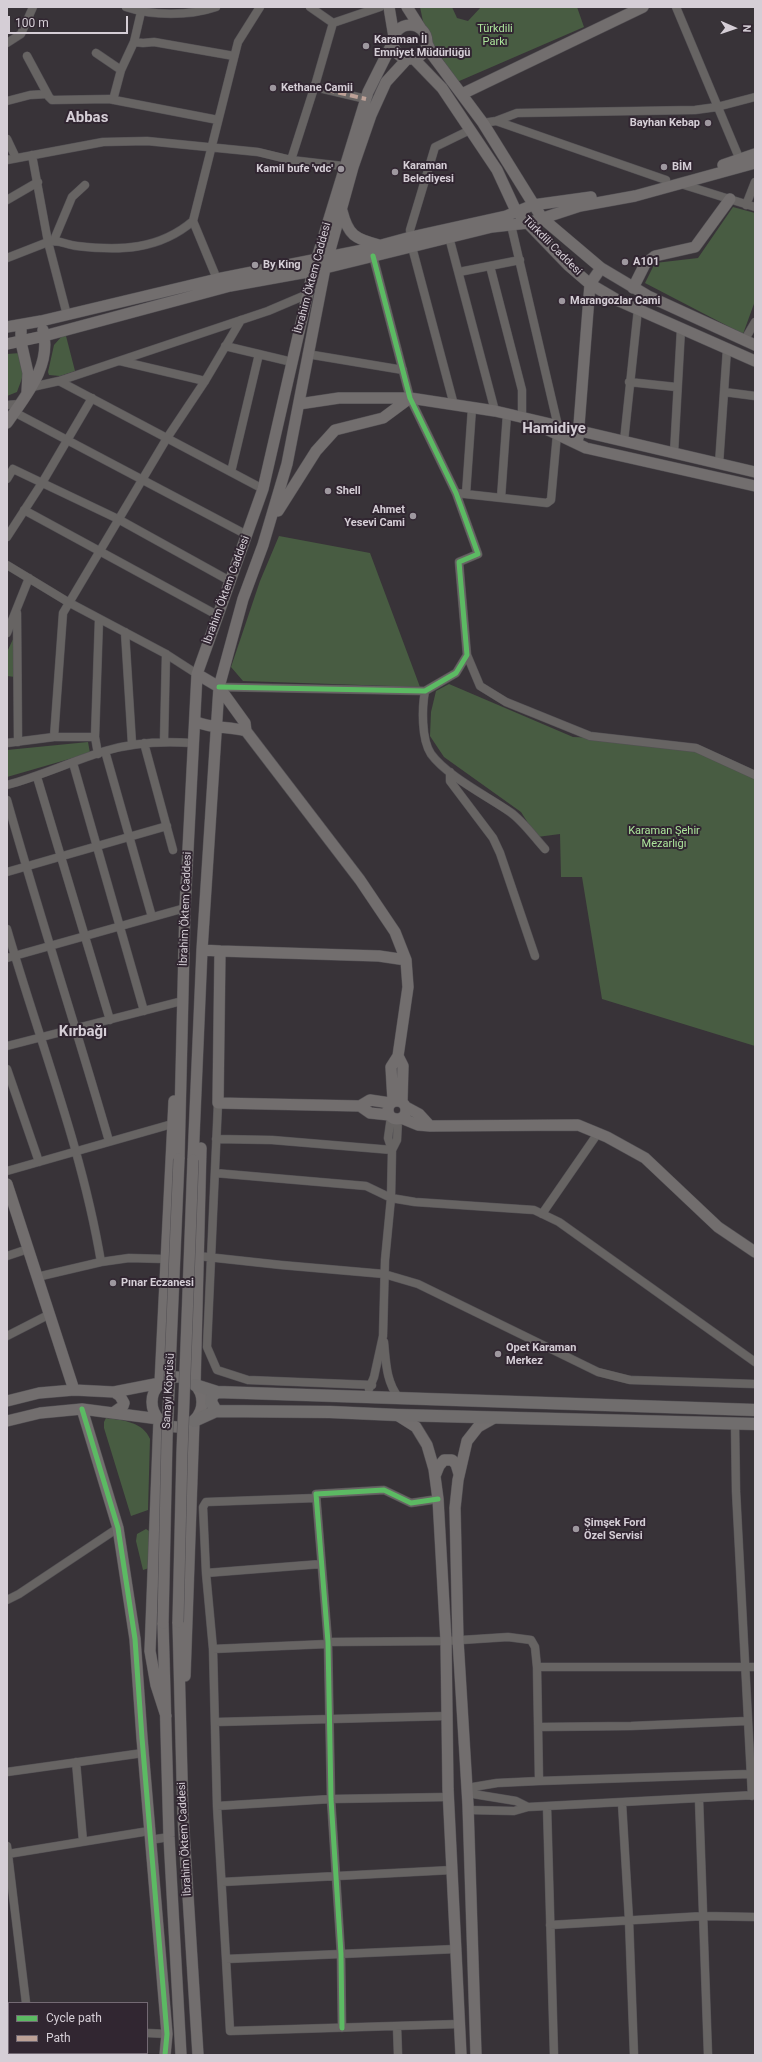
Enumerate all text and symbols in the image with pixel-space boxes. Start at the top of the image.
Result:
scale bar [10,8,130,34]
north arrow [714,8,754,48]
text: 100 m [15,16,49,30]
park label: Türkdili Parkı [477,22,513,48]
text: N [740,24,753,33]
place label: Karaman İl Emniyet Müdürlüğü [374,33,470,59]
marker: Karaman İl Emniyet Müdürlüğü [361,41,371,51]
place label: Kethane Camii [281,81,353,95]
marker: Kethane Camii [268,83,278,93]
district label: Abbas [66,109,108,127]
place label: Bayhan Kebap [630,116,700,130]
marker: Bayhan Kebap [703,118,713,128]
place label: Karaman Belediyesi [403,159,454,185]
place label: BİM [672,160,692,174]
place label: Kamil bufe 'vdc' [256,162,333,176]
marker: BİM [659,162,669,172]
marker: Kamil bufe 'vdc' [336,164,346,174]
marker: Karaman Belediyesi [390,167,400,177]
street label: Türkdili Caddesi [520,214,584,278]
street label: İbrahim Öktem Caddesi [292,221,334,335]
place label: A101 [633,255,659,269]
marker: A101 [620,257,630,267]
place label: By King [263,258,301,272]
marker: By King [250,260,260,270]
place label: Marangozlar Cami [570,294,661,308]
marker: Marangozlar Cami [557,296,567,306]
district label: Hamidiye [522,420,586,438]
place label: Shell [336,484,361,498]
marker: Shell [323,486,333,496]
place label: Ahmet Yesevi Cami [344,503,405,529]
marker: Ahmet Yesevi Cami [408,511,418,521]
street label: İbrahim Öktem Caddesi [201,534,253,646]
park label: Karaman Şehir Mezarlığı [628,824,700,850]
street label: İbrahim Öktem Caddesi [177,852,195,966]
district label: Kırbağı [59,1023,107,1041]
place label: Pınar Eczanesi [121,1276,194,1290]
marker: Pınar Eczanesi [108,1278,118,1288]
place label: Opet Karaman Merkez [506,1341,576,1367]
marker: Opet Karaman Merkez [493,1349,503,1359]
street label: Sanayi Köprüsü [160,1353,178,1429]
place label: Şimşek Ford Özel Servisi [584,1516,646,1542]
marker: Şimşek Ford Özel Servisi [571,1524,581,1534]
street label: İbrahim Öktem Caddesi [175,1782,195,1896]
legend [8,2002,148,2054]
text: Cycle path [46,2011,102,2025]
text: Path [46,2031,71,2045]

